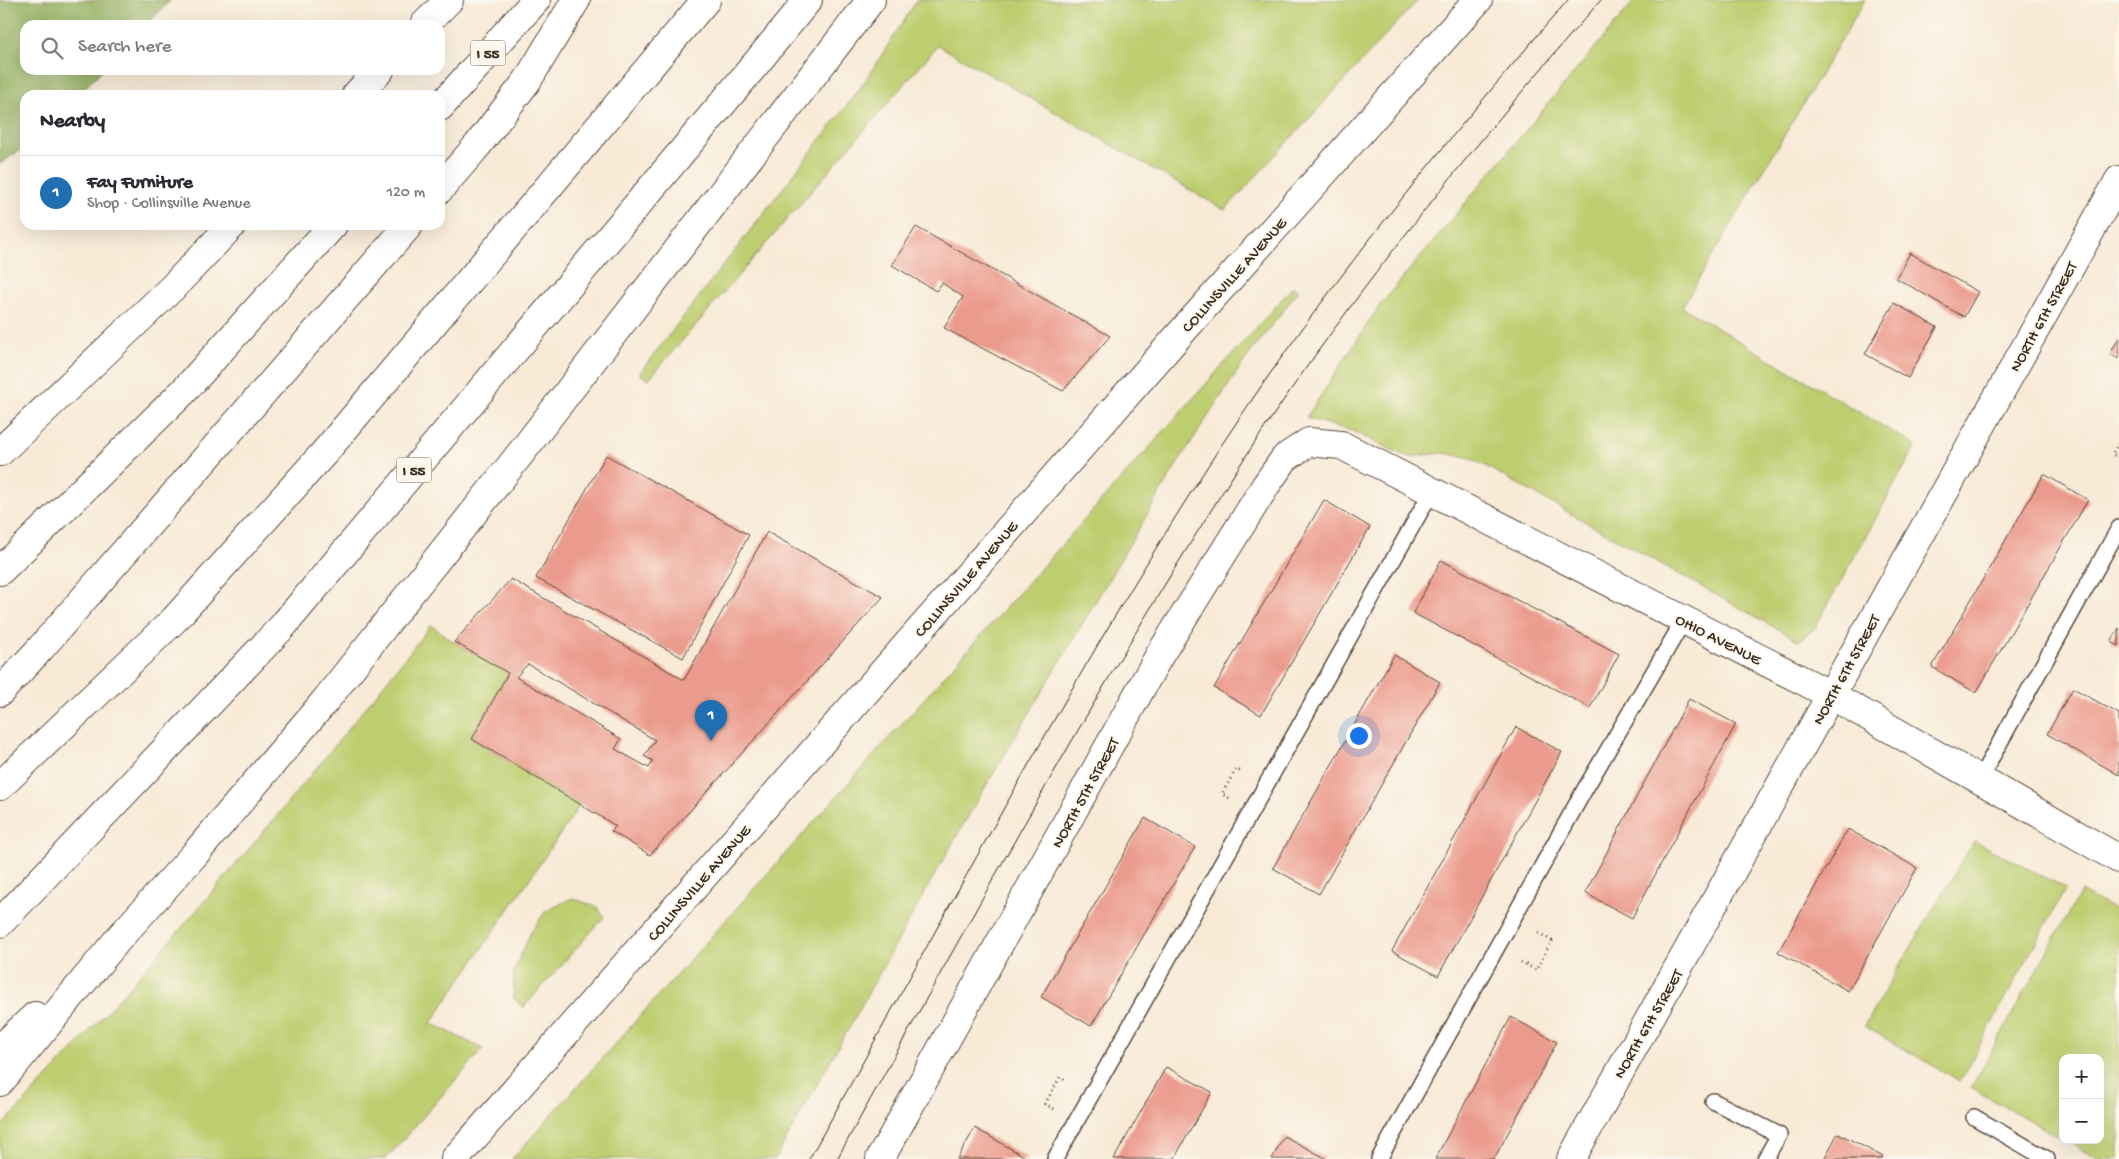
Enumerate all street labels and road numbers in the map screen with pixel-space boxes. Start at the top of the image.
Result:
road number: I 55 [470,40,506,66]
street label: COLLINSVILLE AVENUE [1179,214,1293,338]
street label: NORTH 6TH STREET [2007,259,2084,376]
road number: I 55 [396,458,432,482]
street label: COLLINSVILLE AVENUE [912,517,1024,642]
street label: OHIO AVENUE [1671,611,1765,671]
street label: NORTH 6TH STREET [1810,612,1887,729]
street label: NORTH 5TH STREET [1049,735,1126,852]
street label: COLLINSVILLE AVENUE [645,821,757,946]
street label: NORTH 6TH STREET [1611,966,1689,1083]

